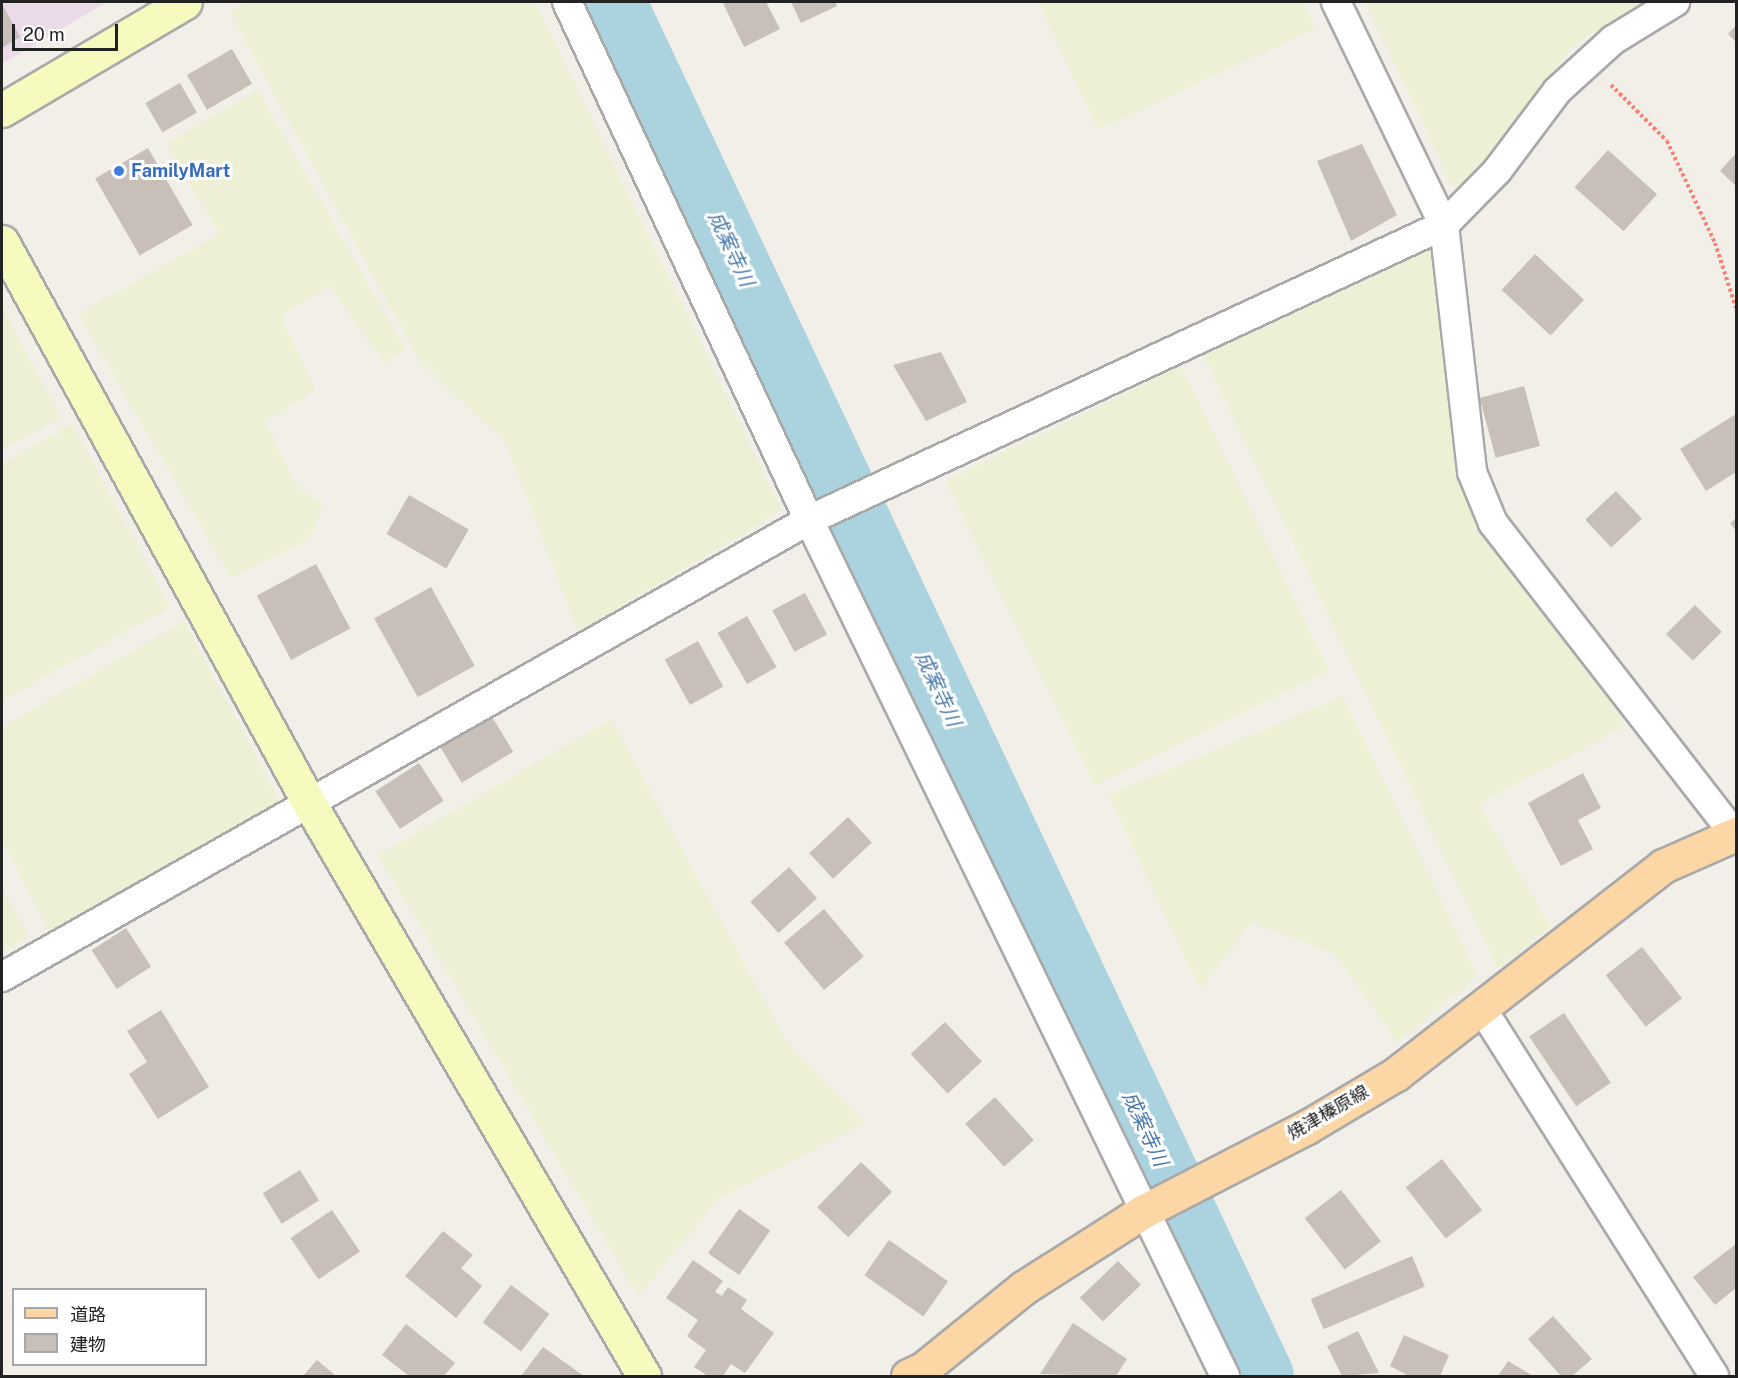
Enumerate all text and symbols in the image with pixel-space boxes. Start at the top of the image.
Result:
scale bar [15,12,122,50]
text: 20 m [23,24,65,45]
place label: FamilyMart [131,160,230,182]
marker: FamilyMart [112,164,126,178]
water label: 成案寺川 [703,208,759,290]
water label: 成案寺川 [910,648,966,730]
street label: 焼津榛原線 [1284,1081,1372,1145]
water label: 成案寺川 [1117,1088,1173,1170]
legend [12,1288,207,1366]
text: 道路 [70,1304,106,1325]
text: 建物 [70,1334,106,1355]

